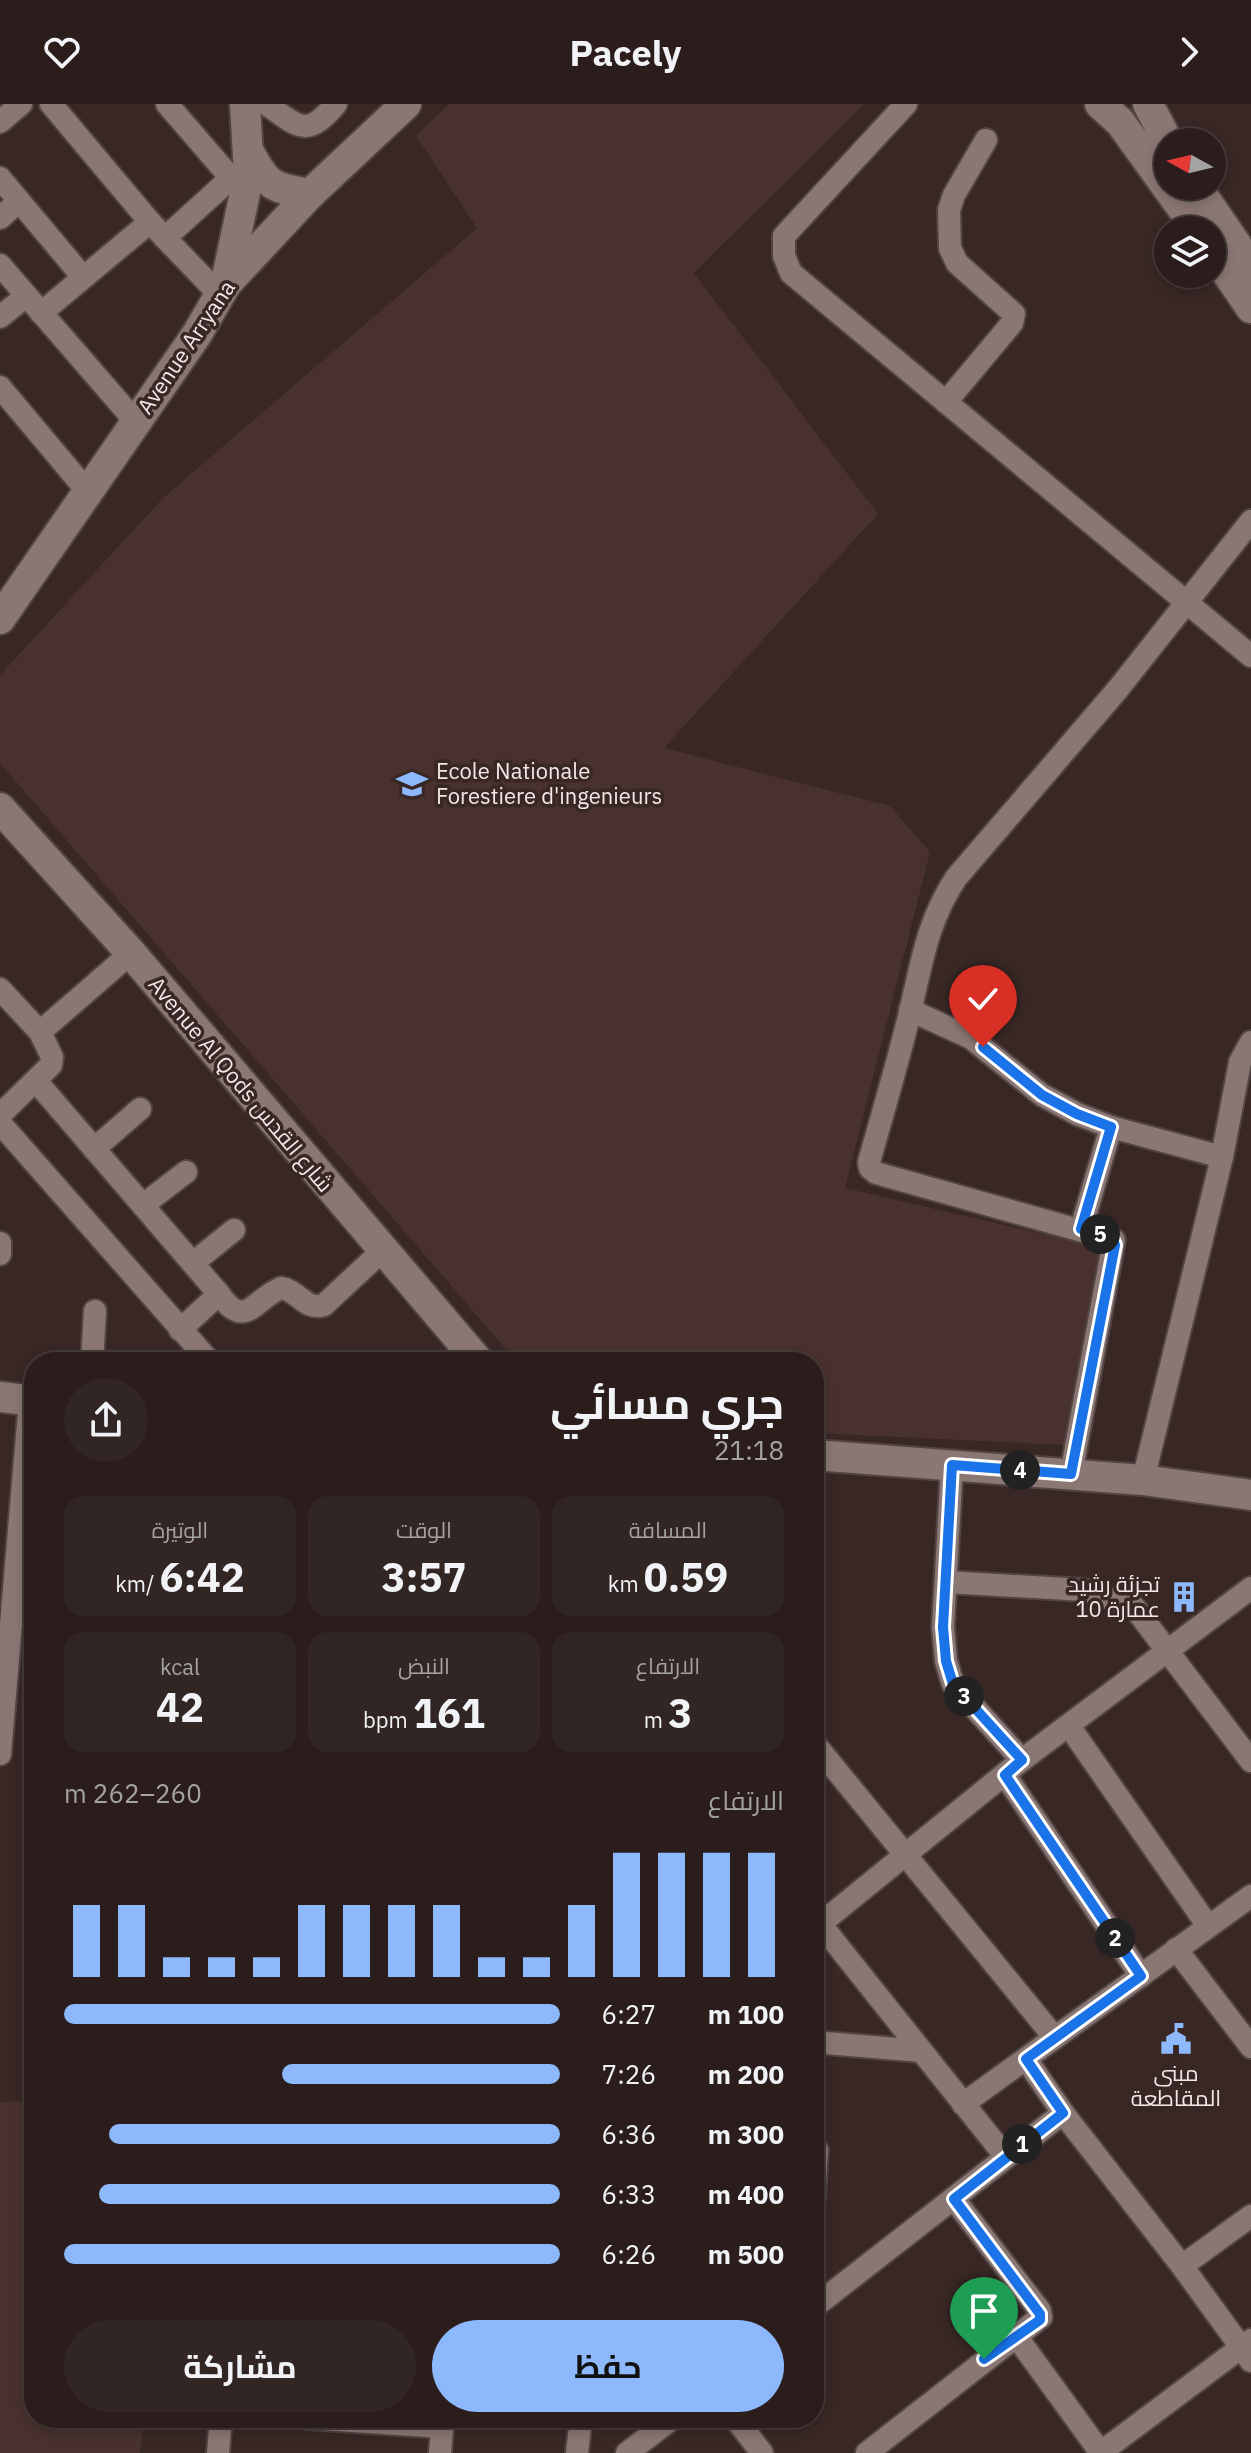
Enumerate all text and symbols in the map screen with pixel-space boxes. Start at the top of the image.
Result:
text: Pacely [569,29,682,76]
icon: heart [40,30,84,74]
icon: forward [1167,30,1211,74]
north arrow [1154,128,1226,200]
map controls [1154,128,1226,288]
button: layers [1154,216,1226,288]
street label: Avenue Arryana [130,274,241,419]
place label: Ecole Nationale Forestiere d'ingenieurs [436,756,662,810]
school or university icon: Ecole Nationale Forestiere d'ingenieurs [395,767,429,801]
pin [949,965,1017,1047]
street label: Avenue Al Qods شارع القدس [142,970,340,1198]
icon: check [961,977,1005,1021]
pin: 5 [1080,1214,1120,1254]
text: 5 [1093,1219,1107,1248]
text: جري مسائي [550,1374,784,1431]
button: share [64,1378,148,1462]
text: 21:18 [714,1433,784,1467]
pin: 4 [1000,1450,1040,1490]
text: 4 [1013,1455,1027,1484]
text: الوتيرة [152,1515,208,1544]
text: الوقت [396,1515,452,1544]
text: المسافة [629,1515,707,1544]
text: 6:42 [160,1551,245,1603]
text: 3:57 [381,1551,467,1603]
text: 0.59 [644,1551,728,1603]
text: /km [115,1569,160,1598]
text: km [608,1569,644,1598]
place label: تجزئة رشيد عمارة 10 [1068,1569,1160,1623]
building icon: تجزئة رشيد عمارة 10 [1167,1580,1201,1614]
text: النبض [398,1651,450,1680]
text: الارتفاع [636,1651,700,1680]
text: kcal [160,1652,200,1681]
pin: 3 [944,1676,984,1716]
text: 42 [156,1681,204,1733]
text: 3 [957,1681,971,1710]
text: 161 [413,1687,485,1739]
text: 3 [668,1687,692,1739]
text: bpm [363,1705,413,1734]
text: m [644,1705,668,1734]
text: 260–262 m [64,1776,202,1810]
text: الارتفاع [708,1783,784,1817]
pin: 2 [1095,1918,1135,1958]
text: 2 [1108,1923,1122,1952]
text: 6:27 [602,1997,656,2031]
text: 100 m [708,1997,784,2031]
public building icon: مبنى المقاطعة [1159,2022,1193,2056]
text: 7:26 [602,2057,656,2091]
text: 200 m [708,2057,784,2091]
place label: مبنى المقاطعة [1131,2058,1221,2112]
text: 6:36 [602,2117,656,2151]
text: 300 m [708,2117,784,2151]
pin: 1 [1002,2124,1042,2164]
text: 1 [1015,2129,1029,2158]
text: 6:33 [602,2177,656,2211]
text: 400 m [708,2177,784,2211]
text: 6:26 [602,2237,656,2271]
text: 500 m [708,2237,784,2271]
pin [950,2277,1018,2359]
icon: arrive [962,2289,1006,2333]
button: مشاركة [64,2320,416,2412]
button: حفظ [432,2320,784,2412]

